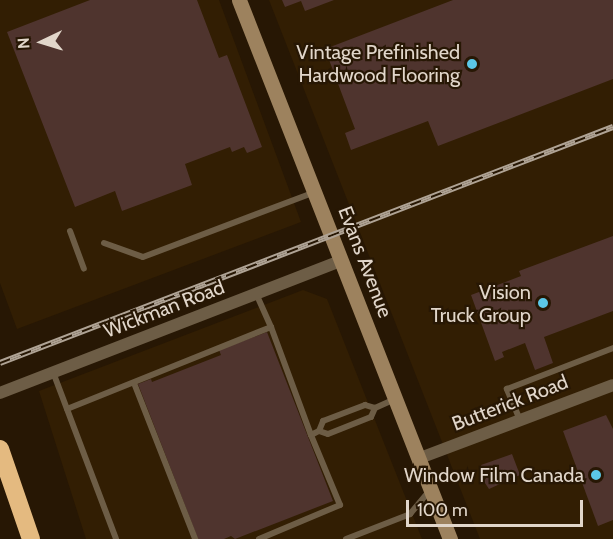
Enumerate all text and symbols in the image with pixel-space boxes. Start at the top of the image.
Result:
north arrow [12,12,72,72]
text: N [14,37,33,50]
place label: Vintage Prefinished Hardwood Flooring [296,40,460,87]
marker: Vintage Prefinished Hardwood Flooring [465,57,479,71]
street label: Evans Avenue [333,203,397,321]
street label: Wickman Road [100,275,228,343]
place label: Vision Truck Group [431,280,531,327]
marker: Vision Truck Group [536,296,550,310]
street label: Butterick Road [449,370,571,436]
place label: Window Film Canada [404,463,584,487]
marker: Window Film Canada [589,468,603,482]
scale bar [409,488,586,526]
text: 100 m [417,499,468,521]

